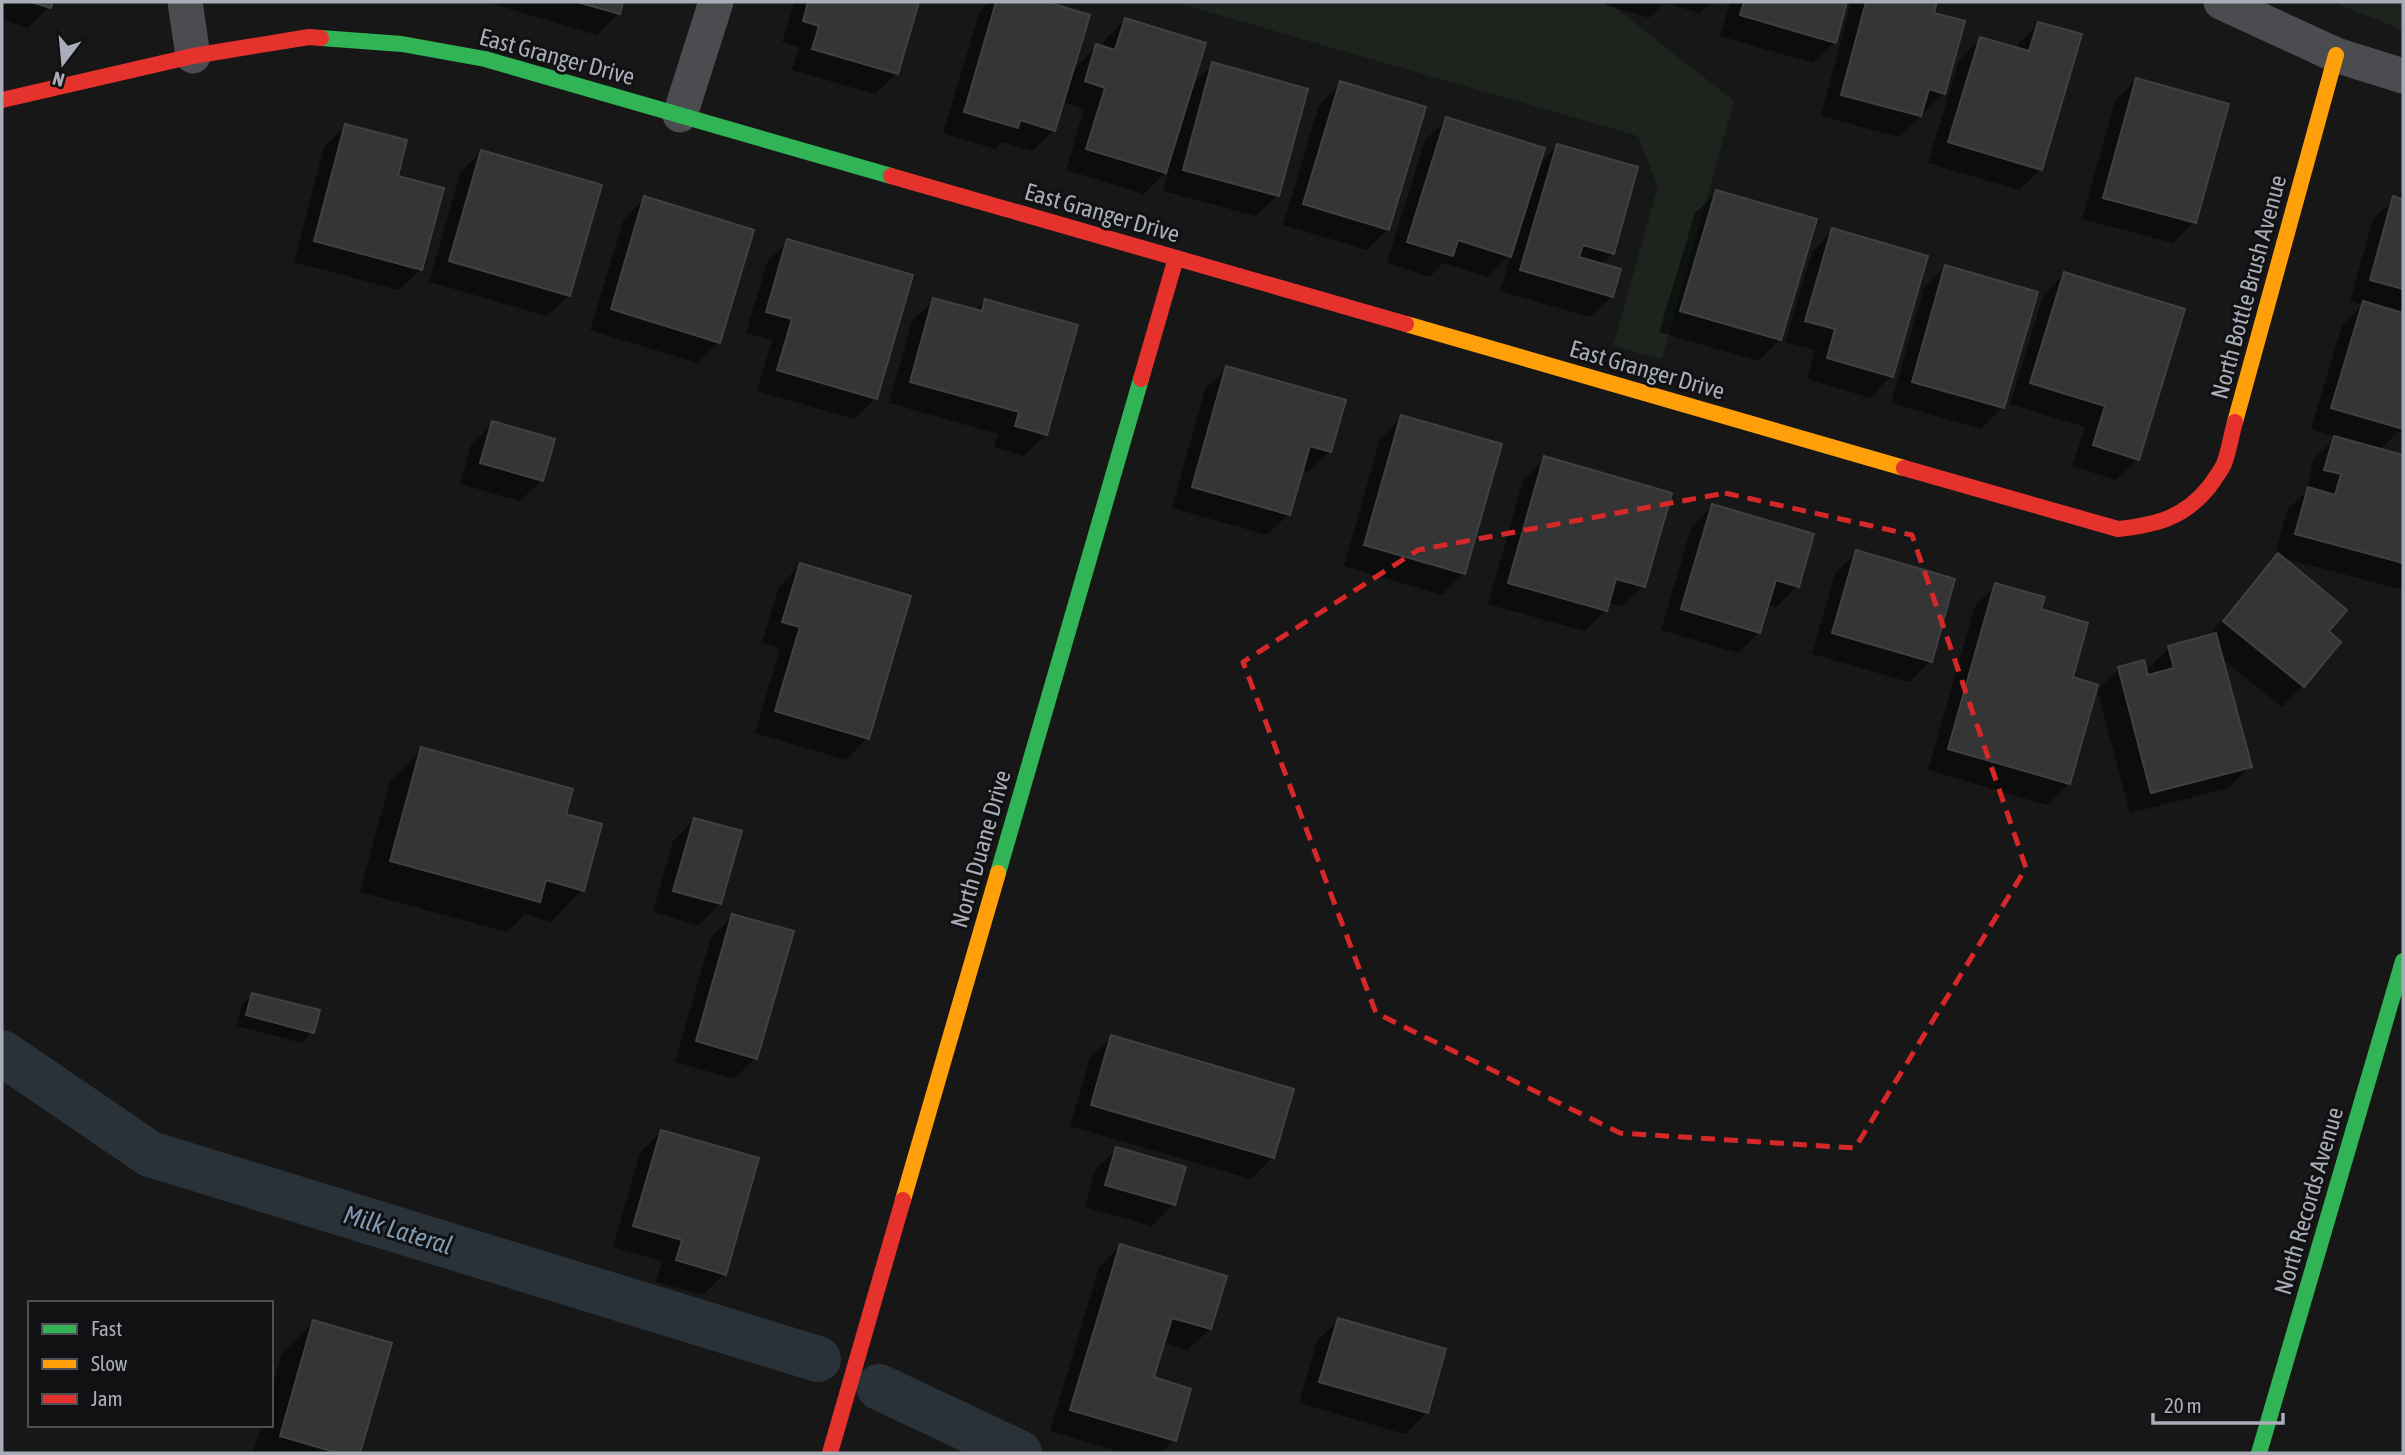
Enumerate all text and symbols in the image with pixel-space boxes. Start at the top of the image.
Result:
street label: East Granger Drive [476,23,638,90]
north arrow [28,28,98,98]
text: N [50,67,67,91]
street label: North Bottle Brush Avenue [2206,172,2291,402]
street label: East Granger Drive [1022,178,1183,248]
street label: East Granger Drive [1567,335,1728,405]
street label: North Duane Drive [945,767,1016,931]
street label: North Records Avenue [2269,1104,2348,1298]
water label: Milk Lateral [340,1199,456,1261]
legend [28,1301,273,1427]
text: Fast [91,1316,122,1340]
text: Slow [91,1351,128,1375]
scale bar [2153,1382,2282,1426]
text: Jam [91,1386,123,1410]
text: 20 m [2164,1393,2202,1417]

